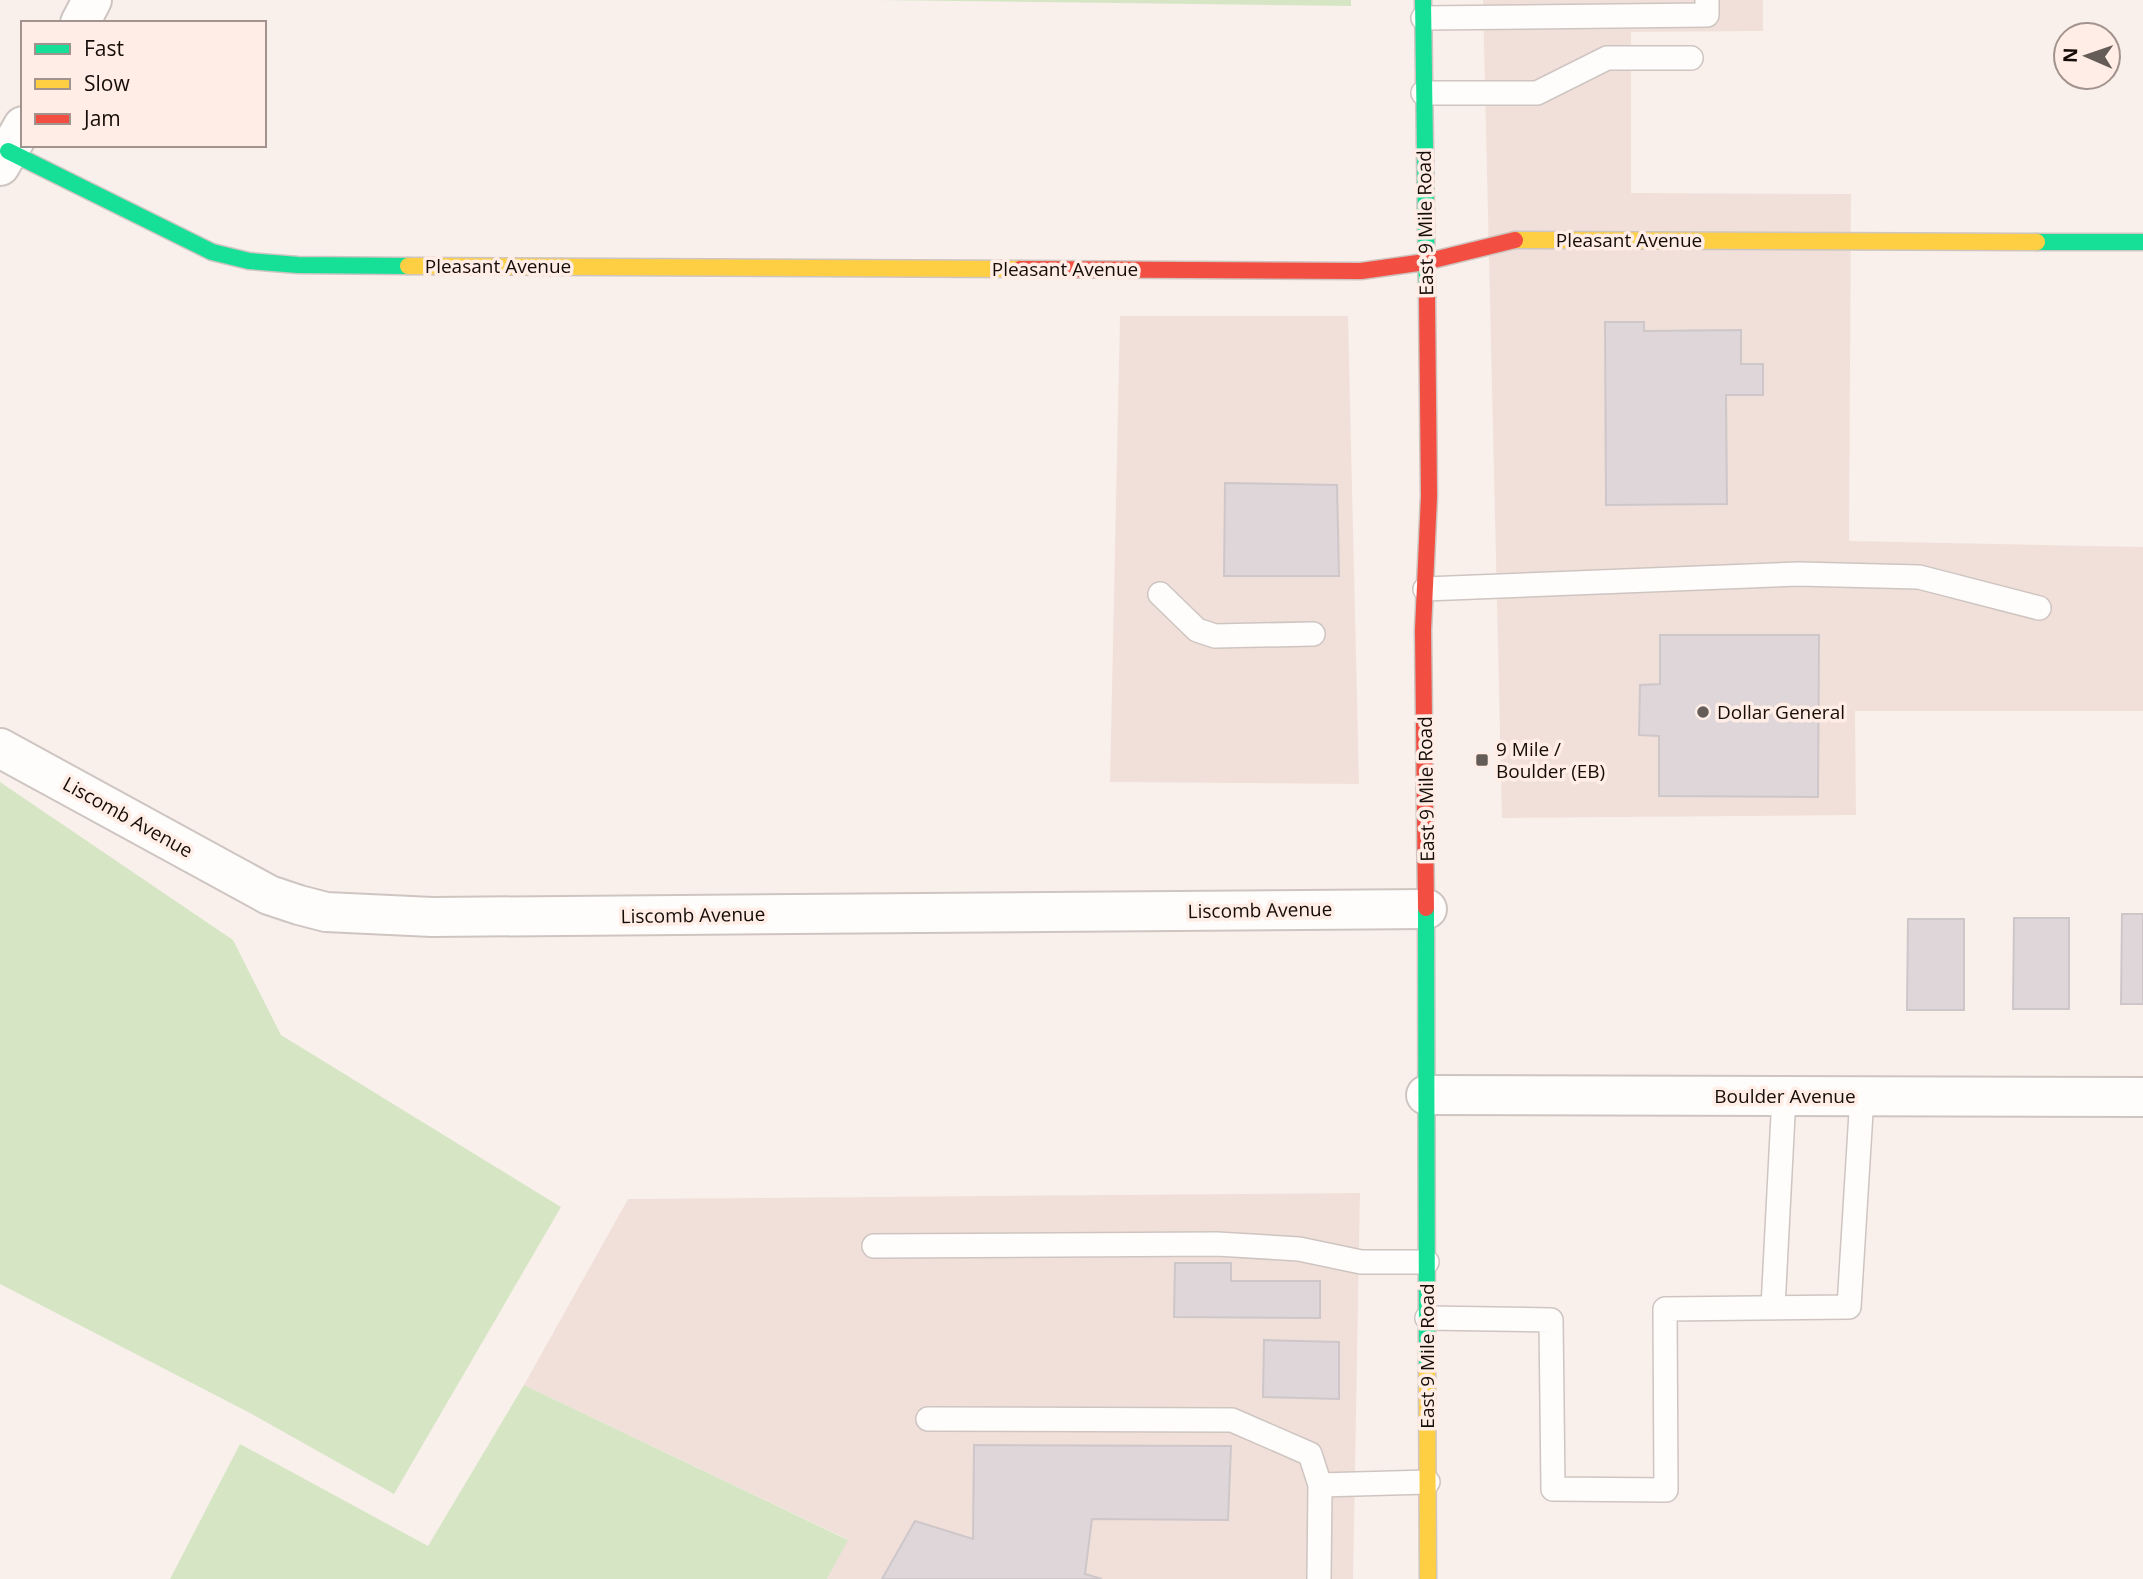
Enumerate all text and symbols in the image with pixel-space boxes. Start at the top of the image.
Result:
legend [21,21,266,147]
north arrow [2052,21,2122,91]
text: Fast [84,34,124,62]
text: N [2057,47,2083,64]
text: Slow [84,69,130,97]
text: Jam [82,104,121,132]
street label: East 9 Mile Road [1411,150,1439,296]
street label: Pleasant Avenue [1556,227,1702,253]
street label: Pleasant Avenue [425,253,571,279]
street label: Pleasant Avenue [992,256,1138,282]
place label: Dollar General [1717,699,1845,725]
marker: Dollar General [1695,704,1711,720]
street label: East 9 Mile Road [1412,716,1440,862]
place label: 9 Mile / Boulder (EB) [1496,736,1605,784]
marker: 9 Mile / Boulder (EB) [1474,752,1490,768]
street label: Liscomb Avenue [58,771,198,863]
street label: Liscomb Avenue [1187,896,1333,924]
street label: Liscomb Avenue [620,901,766,929]
street label: Boulder Avenue [1714,1083,1856,1109]
street label: East 9 Mile Road [1414,1283,1440,1429]

